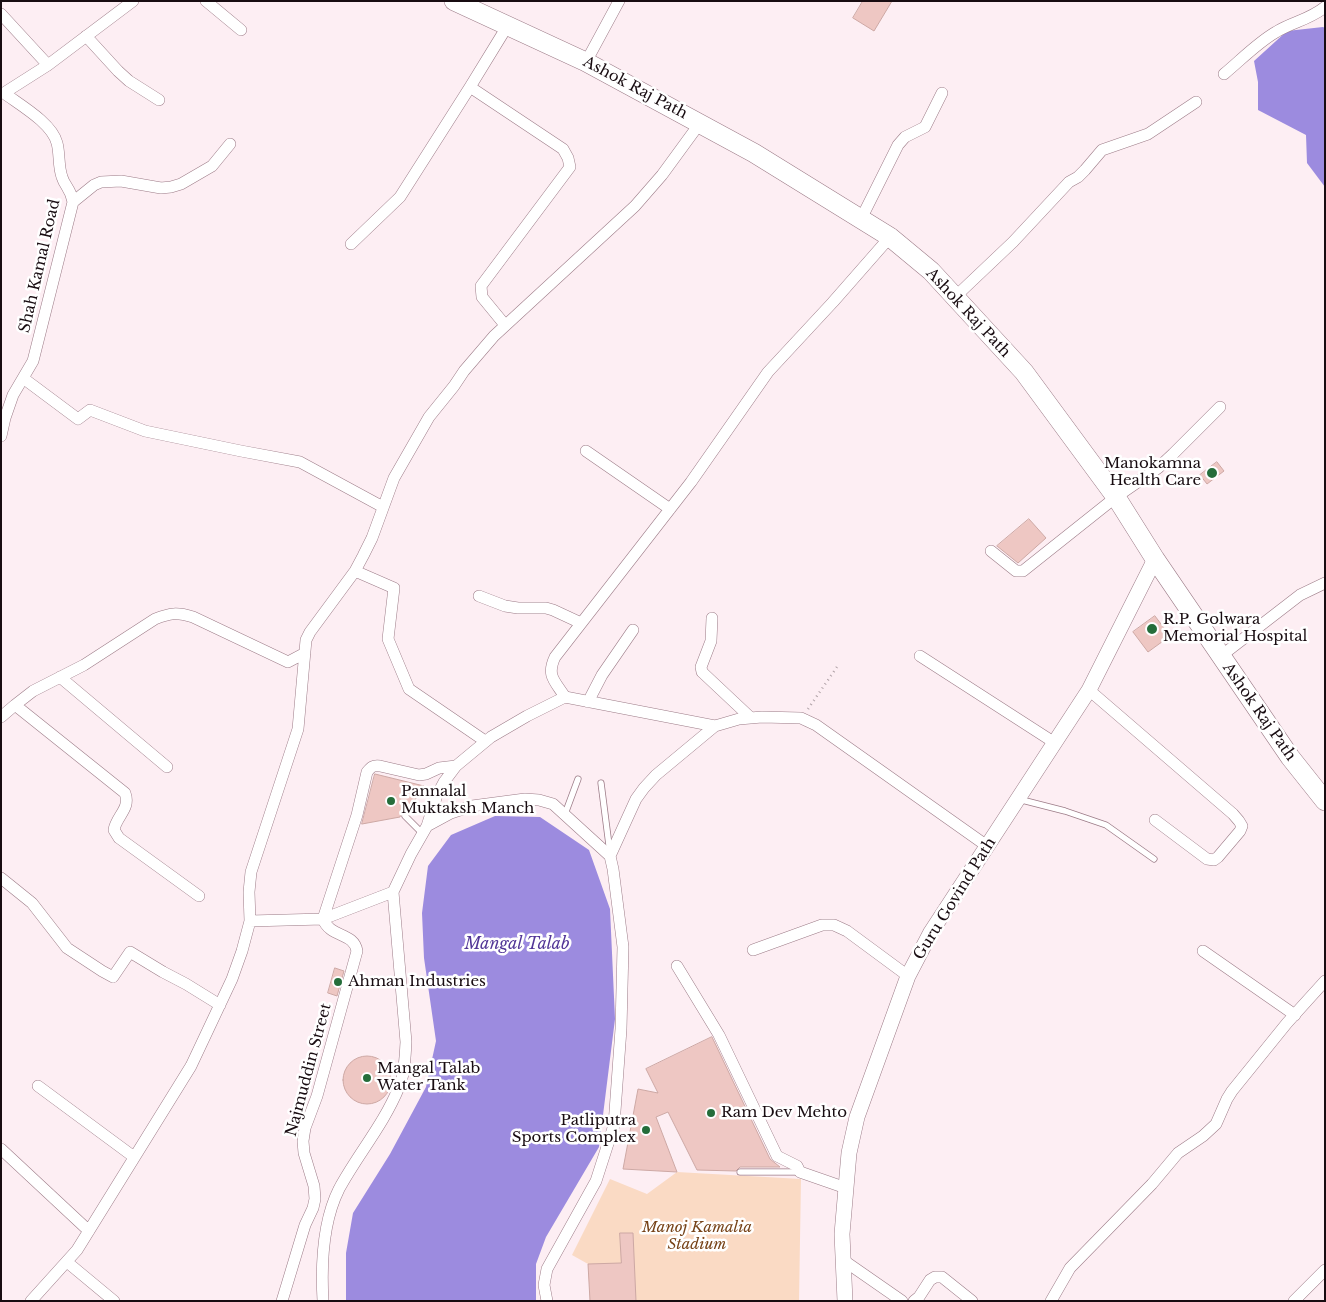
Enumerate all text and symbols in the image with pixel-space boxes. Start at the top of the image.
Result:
street label: Ashok Raj Path [580,53,690,123]
street label: Shah Kamal Road [16,198,64,334]
street label: Ashok Raj Path [922,265,1014,361]
place label: Manokamna Health Care [1104,455,1201,490]
marker: Manokamna Health Care [1205,466,1219,480]
place label: R.P. Golwara Memorial Hospital [1163,611,1307,646]
marker: R.P. Golwara Memorial Hospital [1145,622,1159,636]
street label: Ashok Raj Path [1219,660,1299,764]
place label: Pannalal Muktaksh Manch [401,783,534,818]
marker: Pannalal Muktaksh Manch [385,795,397,807]
street label: Guru Govind Path [910,835,1000,963]
water label: Mangal Talab [465,934,569,954]
place label: Ahman Industries [348,973,486,991]
marker: Ahman Industries [332,976,344,988]
street label: Najmuddin Street [283,1001,335,1139]
place label: Mangal Talab Water Tank [377,1060,480,1095]
marker: Mangal Talab Water Tank [361,1072,373,1084]
place label: Ram Dev Mehto [721,1104,847,1122]
marker: Ram Dev Mehto [705,1107,717,1119]
place label: Patliputra Sports Complex [512,1112,636,1147]
marker: Patliputra Sports Complex [640,1124,652,1136]
park label: Manoj Kamalia Stadium [642,1219,752,1254]

